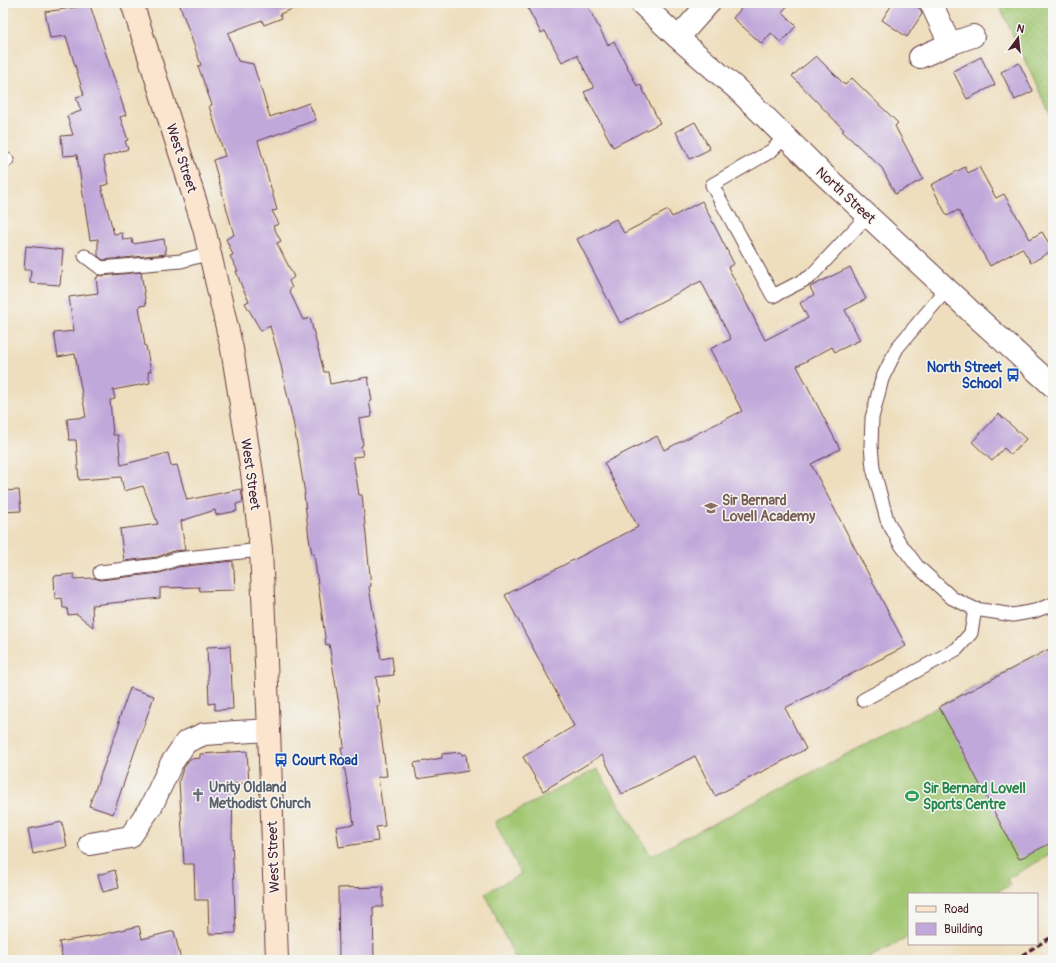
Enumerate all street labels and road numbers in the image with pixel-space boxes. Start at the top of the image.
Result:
street label: West Street [162,121,201,195]
street label: North Street [812,164,879,227]
street label: West Street [237,437,264,511]
street label: West Street [264,820,283,893]

